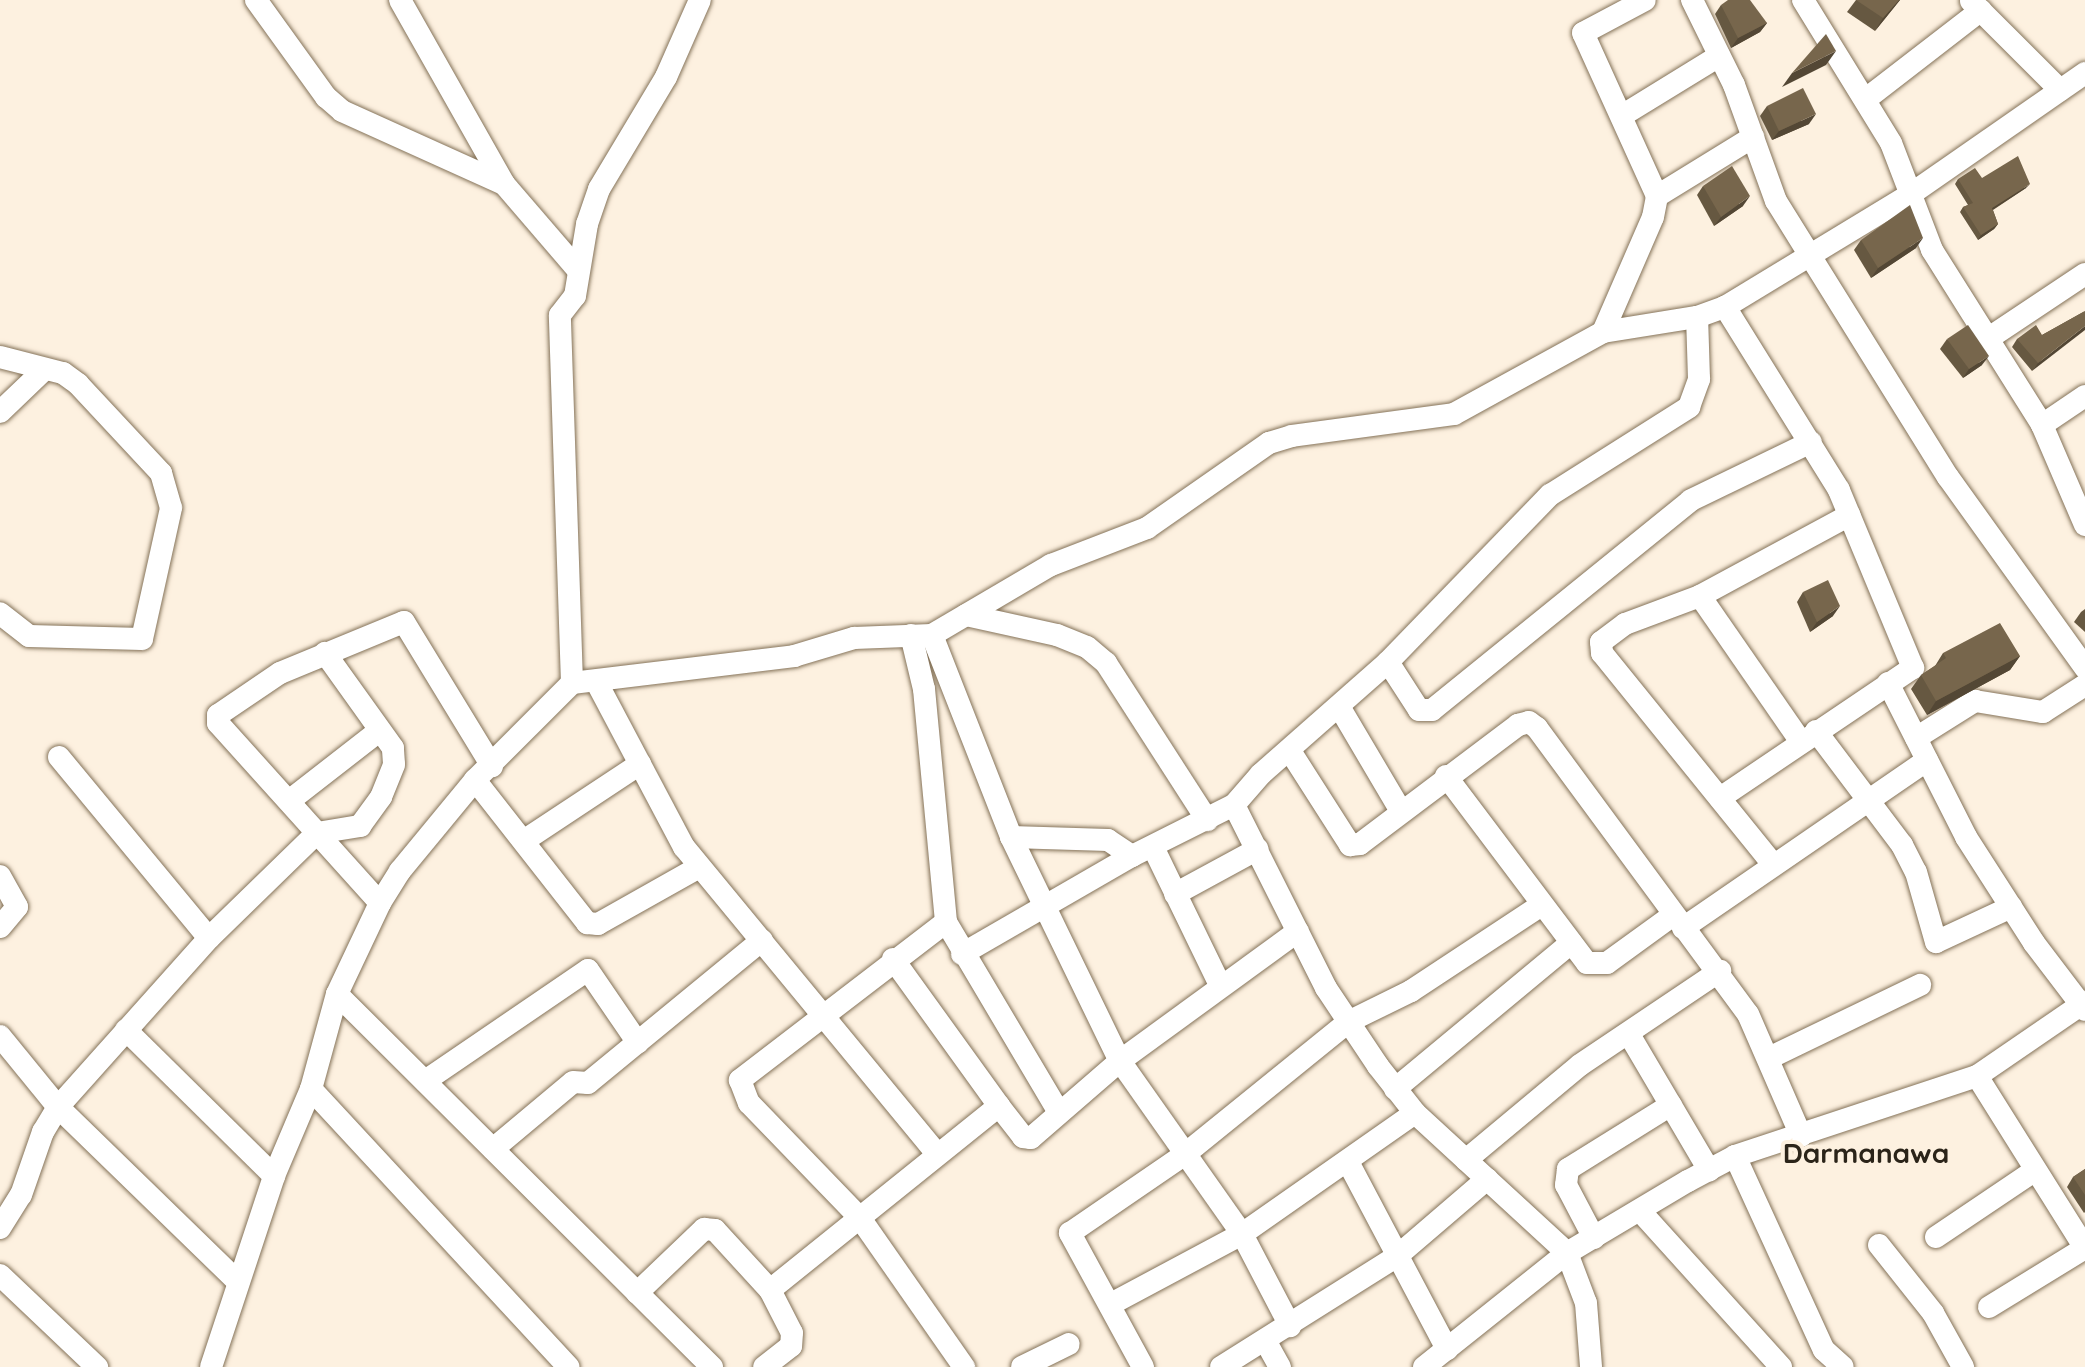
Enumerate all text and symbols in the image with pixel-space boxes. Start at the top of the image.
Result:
district label: Darmanawa [1783,1136,1949,1170]

